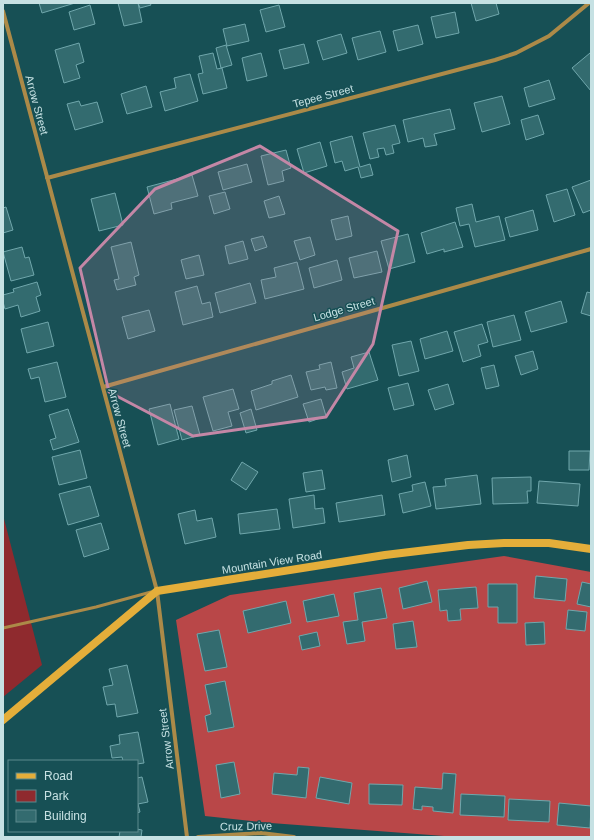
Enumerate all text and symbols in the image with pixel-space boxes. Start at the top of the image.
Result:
street label: Arrow Street [23,74,51,136]
street label: Tepee Street [291,82,355,110]
street label: Lodge Street [312,295,376,323]
street label: Arrow Street [106,387,134,449]
street label: Mountain View Road [221,548,323,576]
street label: Arrow Street [156,708,176,770]
legend [8,760,138,832]
text: Road [44,769,73,783]
text: Park [44,789,70,803]
text: Building [44,809,87,823]
street label: Cruz Drive [220,820,272,832]

